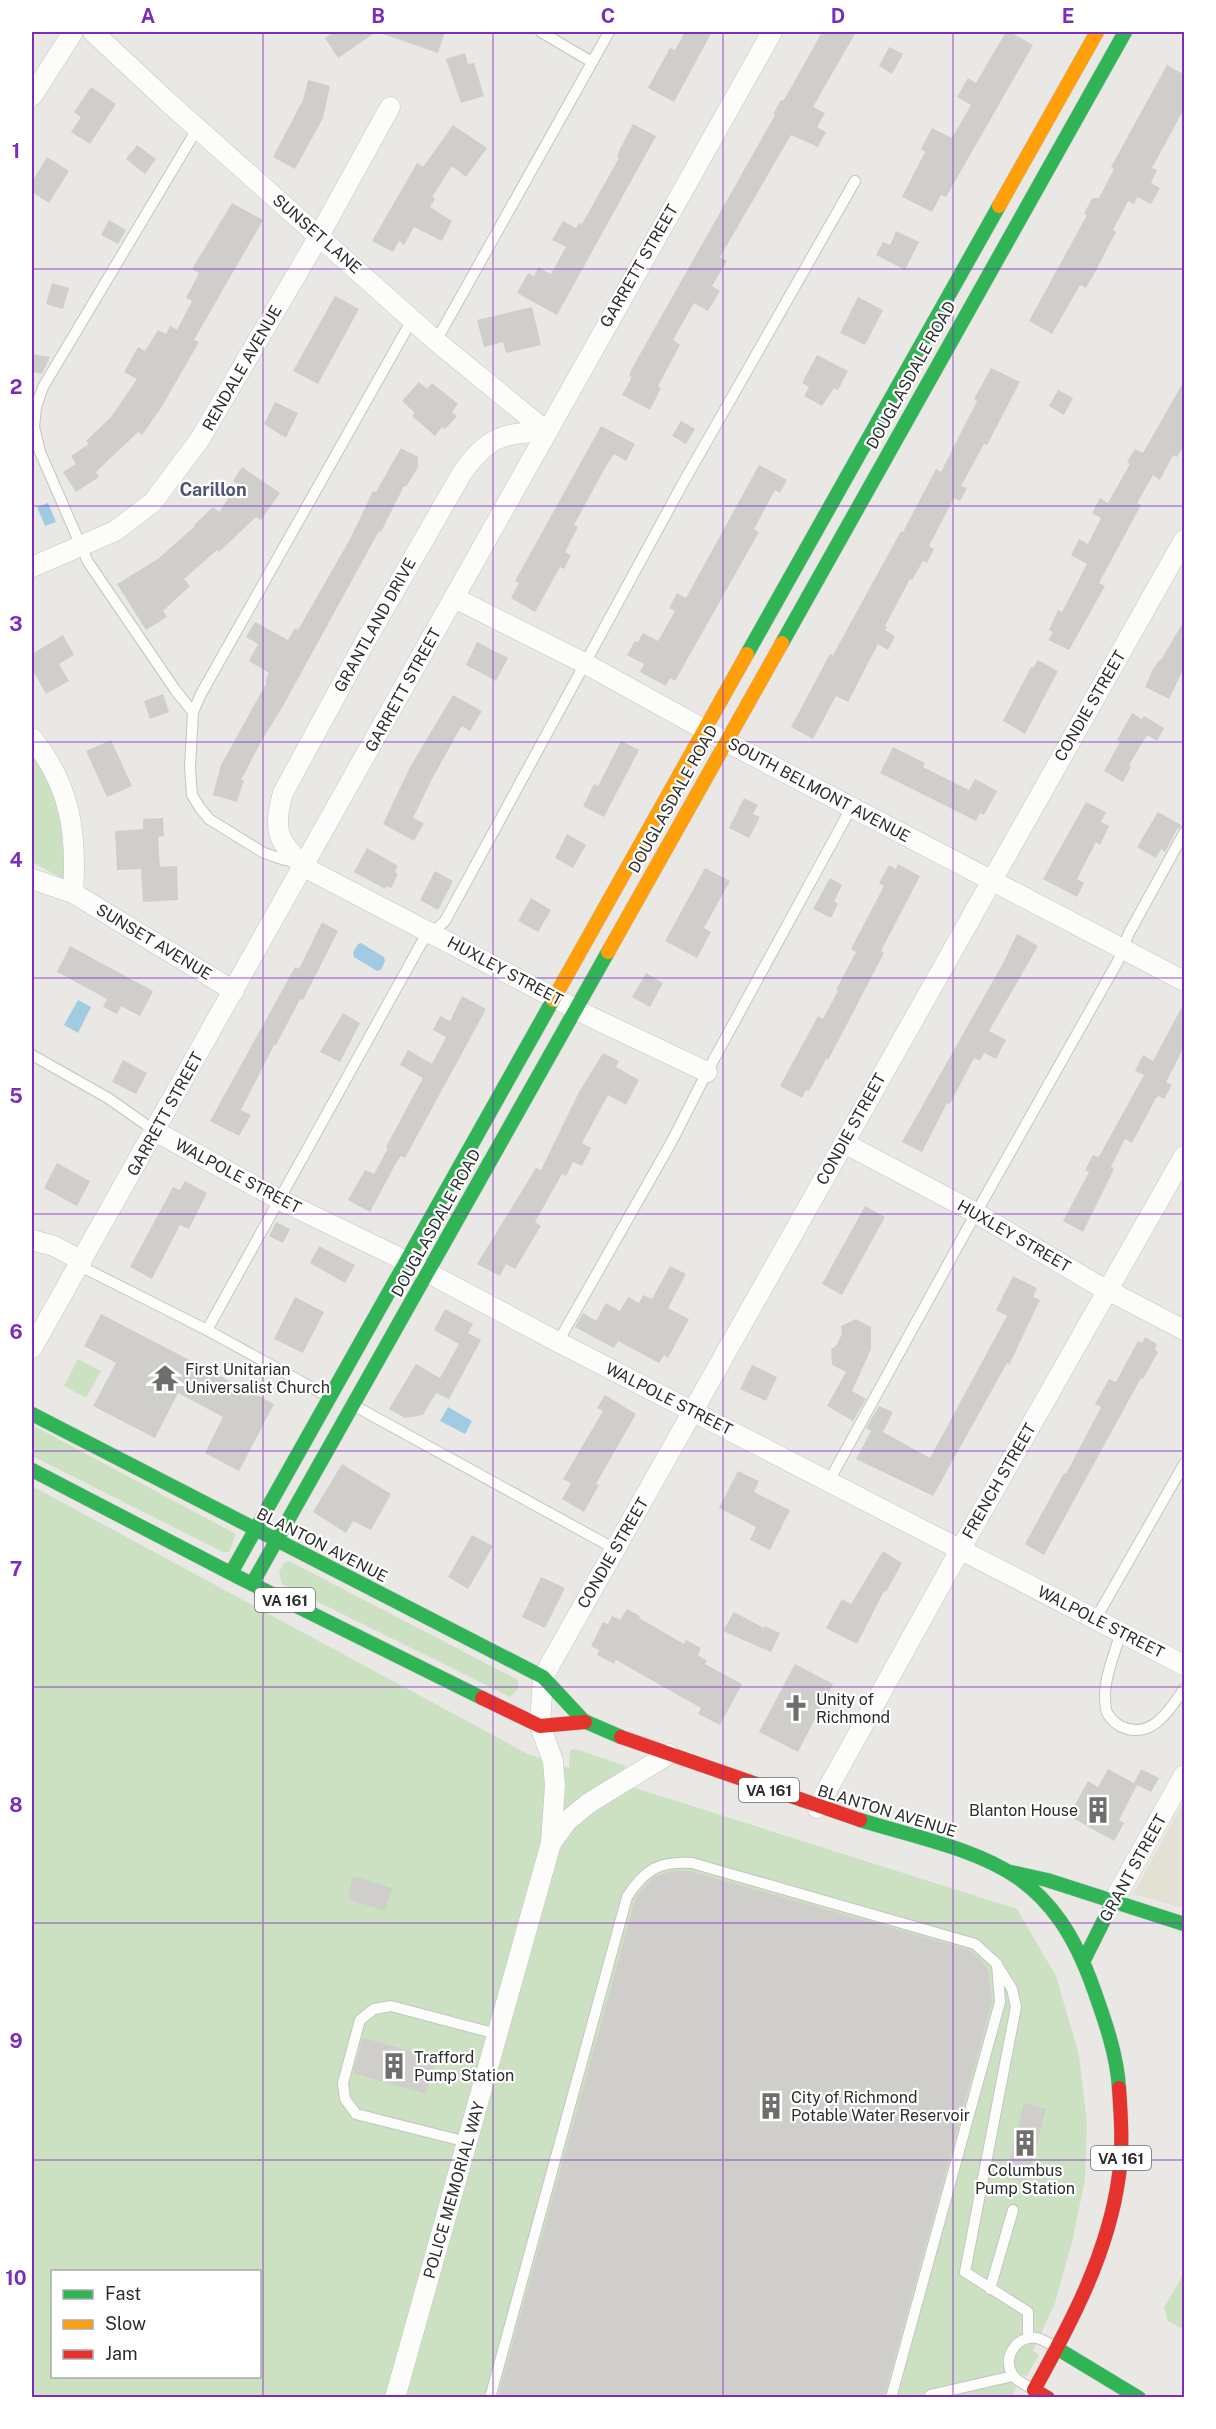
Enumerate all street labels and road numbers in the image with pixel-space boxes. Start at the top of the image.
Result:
street label: SUNSET LANE [269,190,365,278]
street label: GARRETT STREET [596,201,682,331]
street label: DOUGLASDALE ROAD [862,298,960,452]
street label: RENDALE AVENUE [198,302,286,434]
street label: GRANTLAND DRIVE [330,555,420,695]
street label: GARRETT STREET [361,624,445,755]
street label: CONDIE STREET [1051,647,1130,765]
street label: DOUGLASDALE ROAD [624,722,722,876]
street label: SOUTH BELMONT AVENUE [725,734,913,846]
street label: SUNSET AVENUE [93,900,215,984]
street label: HUXLEY STREET [444,933,566,1010]
street label: GARRETT STREET [123,1048,207,1179]
street label: CONDIE STREET [812,1069,890,1188]
street label: WALPOLE STREET [172,1135,305,1217]
street label: DOUGLASDALE ROAD [387,1146,485,1300]
street label: HUXLEY STREET [954,1196,1075,1276]
street label: WALPOLE STREET [603,1359,736,1439]
street label: FRENCH STREET [958,1419,1040,1542]
street label: CONDIE STREET [574,1494,653,1612]
street label: BLANTON AVENUE [253,1504,391,1586]
street label: WALPOLE STREET [1035,1582,1168,1662]
road number: VA 161 [255,1588,315,1612]
road number: VA 161 [739,1778,799,1802]
street label: BLANTON AVENUE [815,1781,959,1841]
street label: GRANT STREET [1096,1811,1171,1925]
street label: POLICE MEMORIAL WAY [420,2099,488,2281]
road number: VA 161 [1091,2146,1151,2170]

